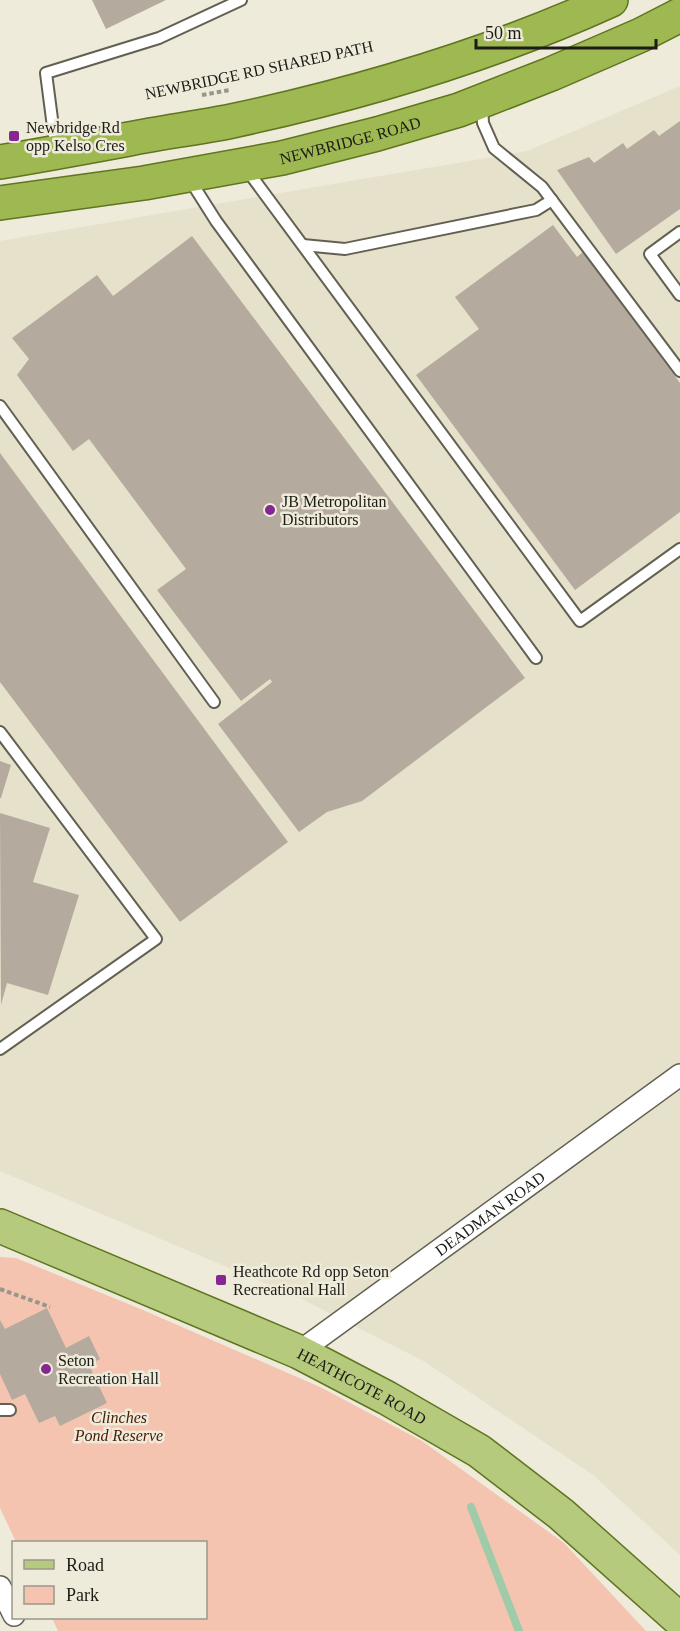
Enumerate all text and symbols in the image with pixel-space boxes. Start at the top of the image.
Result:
scale bar [476,12,656,50]
text: 50 m [485,23,522,43]
street label: NEWBRIDGE RD SHARED PATH [143,37,375,103]
street label: NEWBRIDGE ROAD [278,113,423,167]
place label: Newbridge Rd opp Kelso Cres [26,119,125,155]
marker: Newbridge Rd opp Kelso Cres [7,129,21,143]
place label: JB Metropolitan Distributors [282,493,386,528]
marker: JB Metropolitan Distributors [263,503,277,517]
street label: DEADMAN ROAD [432,1168,548,1259]
place label: Heathcote Rd opp Seton Recreational Hall [233,1263,389,1298]
marker: Heathcote Rd opp Seton Recreational Hall [214,1273,228,1287]
street label: HEATHCOTE ROAD [295,1344,429,1427]
place label: Seton Recreation Hall [58,1352,159,1387]
marker: Seton Recreation Hall [39,1362,53,1376]
park label: Clinches Pond Reserve [74,1409,163,1444]
legend [12,1541,207,1619]
text: Road [66,1555,104,1575]
text: Park [66,1585,99,1605]

